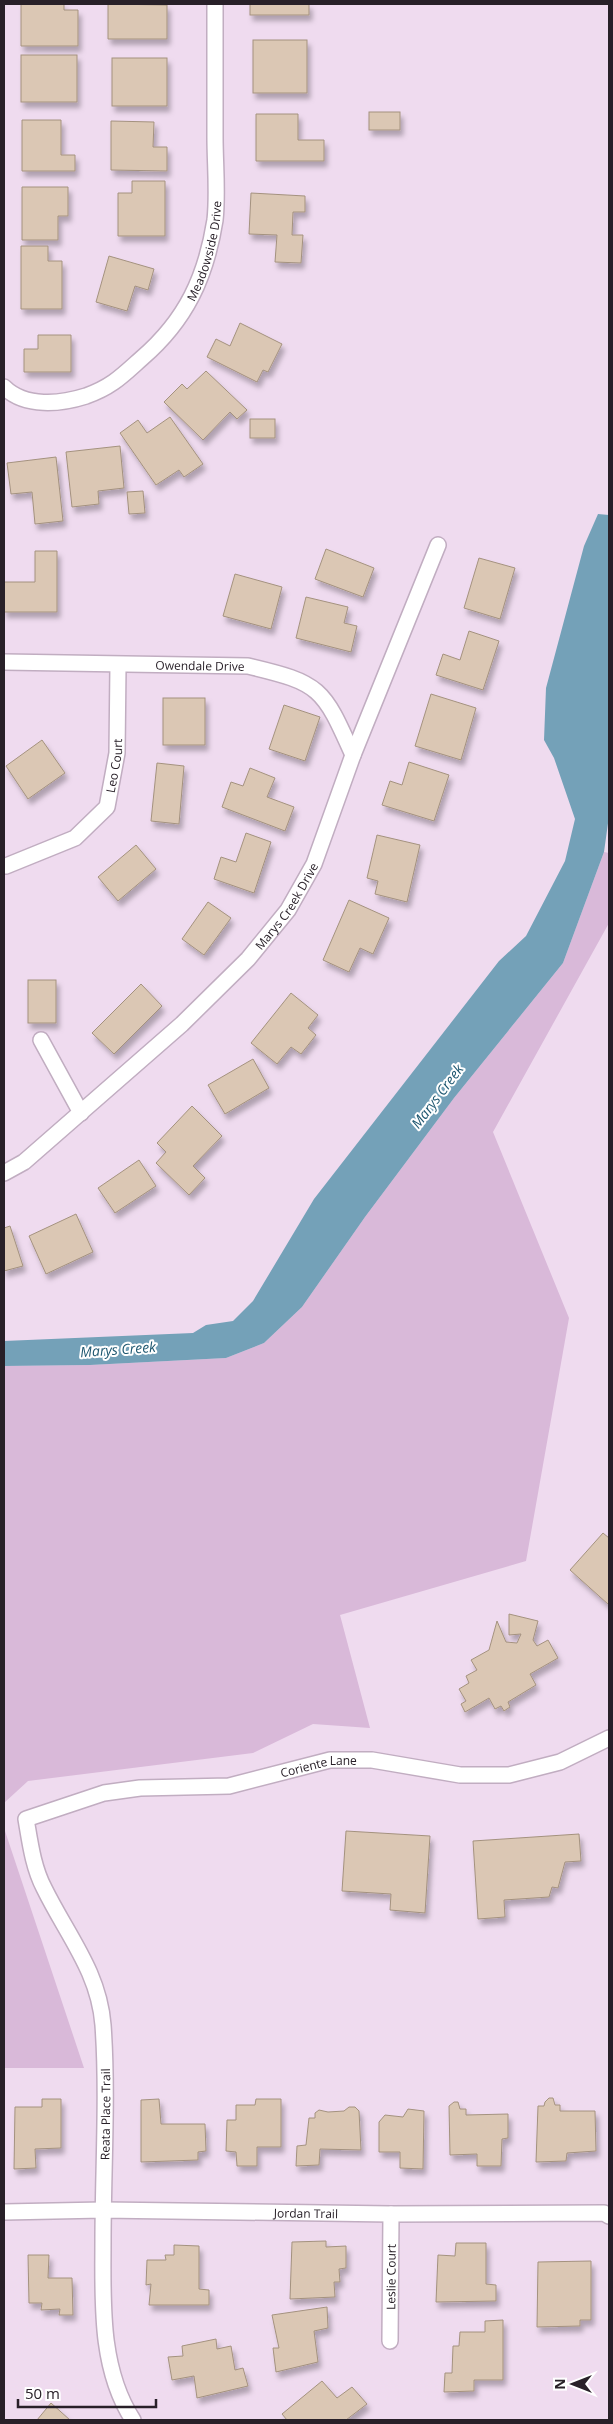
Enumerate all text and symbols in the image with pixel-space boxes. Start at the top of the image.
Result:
street label: Meadowside Drive [182,200,225,304]
street label: Owendale Drive [155,656,245,674]
street label: Leo Court [101,738,126,794]
street label: Marys Creek Drive [251,859,322,953]
water label: Marys Creek [407,1059,468,1132]
water label: Marys Creek [80,1337,158,1361]
street label: Coriente Lane [278,1752,357,1781]
street label: Reata Place Trail [96,2068,114,2160]
street label: Jordan Trail [273,2204,338,2222]
street label: Leslie Court [382,2244,399,2310]
north arrow [548,2359,598,2409]
scale bar [18,2376,155,2408]
text: N [550,2378,569,2390]
text: 50 m [25,2383,60,2403]

